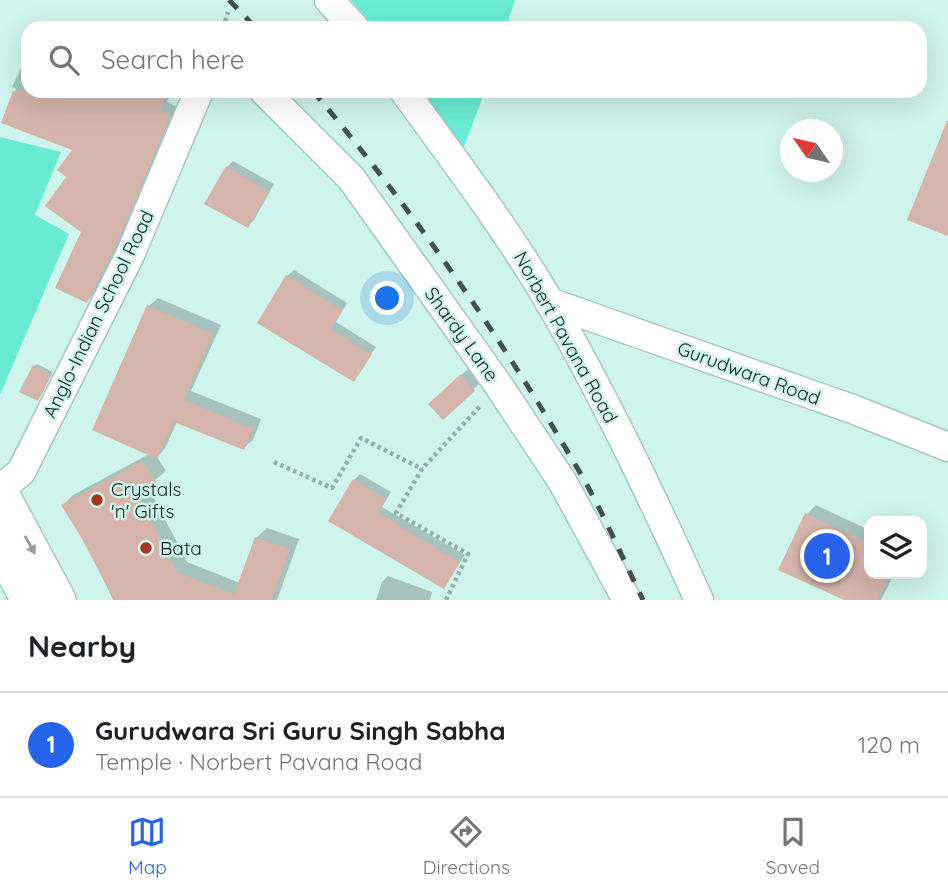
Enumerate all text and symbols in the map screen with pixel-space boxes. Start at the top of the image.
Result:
search box [21,21,927,98]
icon: search [45,41,83,79]
text: Search here [101,43,245,76]
north arrow [780,119,843,182]
street label: Anglo-Indian School Road [37,206,159,422]
street label: Norbert Pavana Road [509,247,623,427]
your location [370,281,404,315]
street label: Shardy Lane [420,282,504,386]
street label: Gurudwara Road [674,336,824,410]
place label: Crystals 'n' Gifts [111,477,182,523]
marker: Crystals 'n' Gifts [89,492,105,508]
map controls [864,516,927,579]
button: layers [864,516,927,579]
pin: 1 [804,530,850,582]
one-way arrow [24,536,36,555]
place label: Bata [160,536,202,560]
marker: Bata [138,540,154,556]
text: Nearby [28,627,136,665]
text: Gurudwara Sri Guru Singh Sabha [95,714,506,747]
text: 1 [47,730,55,759]
text: 120 m [858,730,920,759]
text: Temple · Norbert Pavana Road [95,747,422,776]
tab: Map [128,813,167,879]
tab: Directions [423,813,510,879]
tab: Saved [766,813,820,879]

